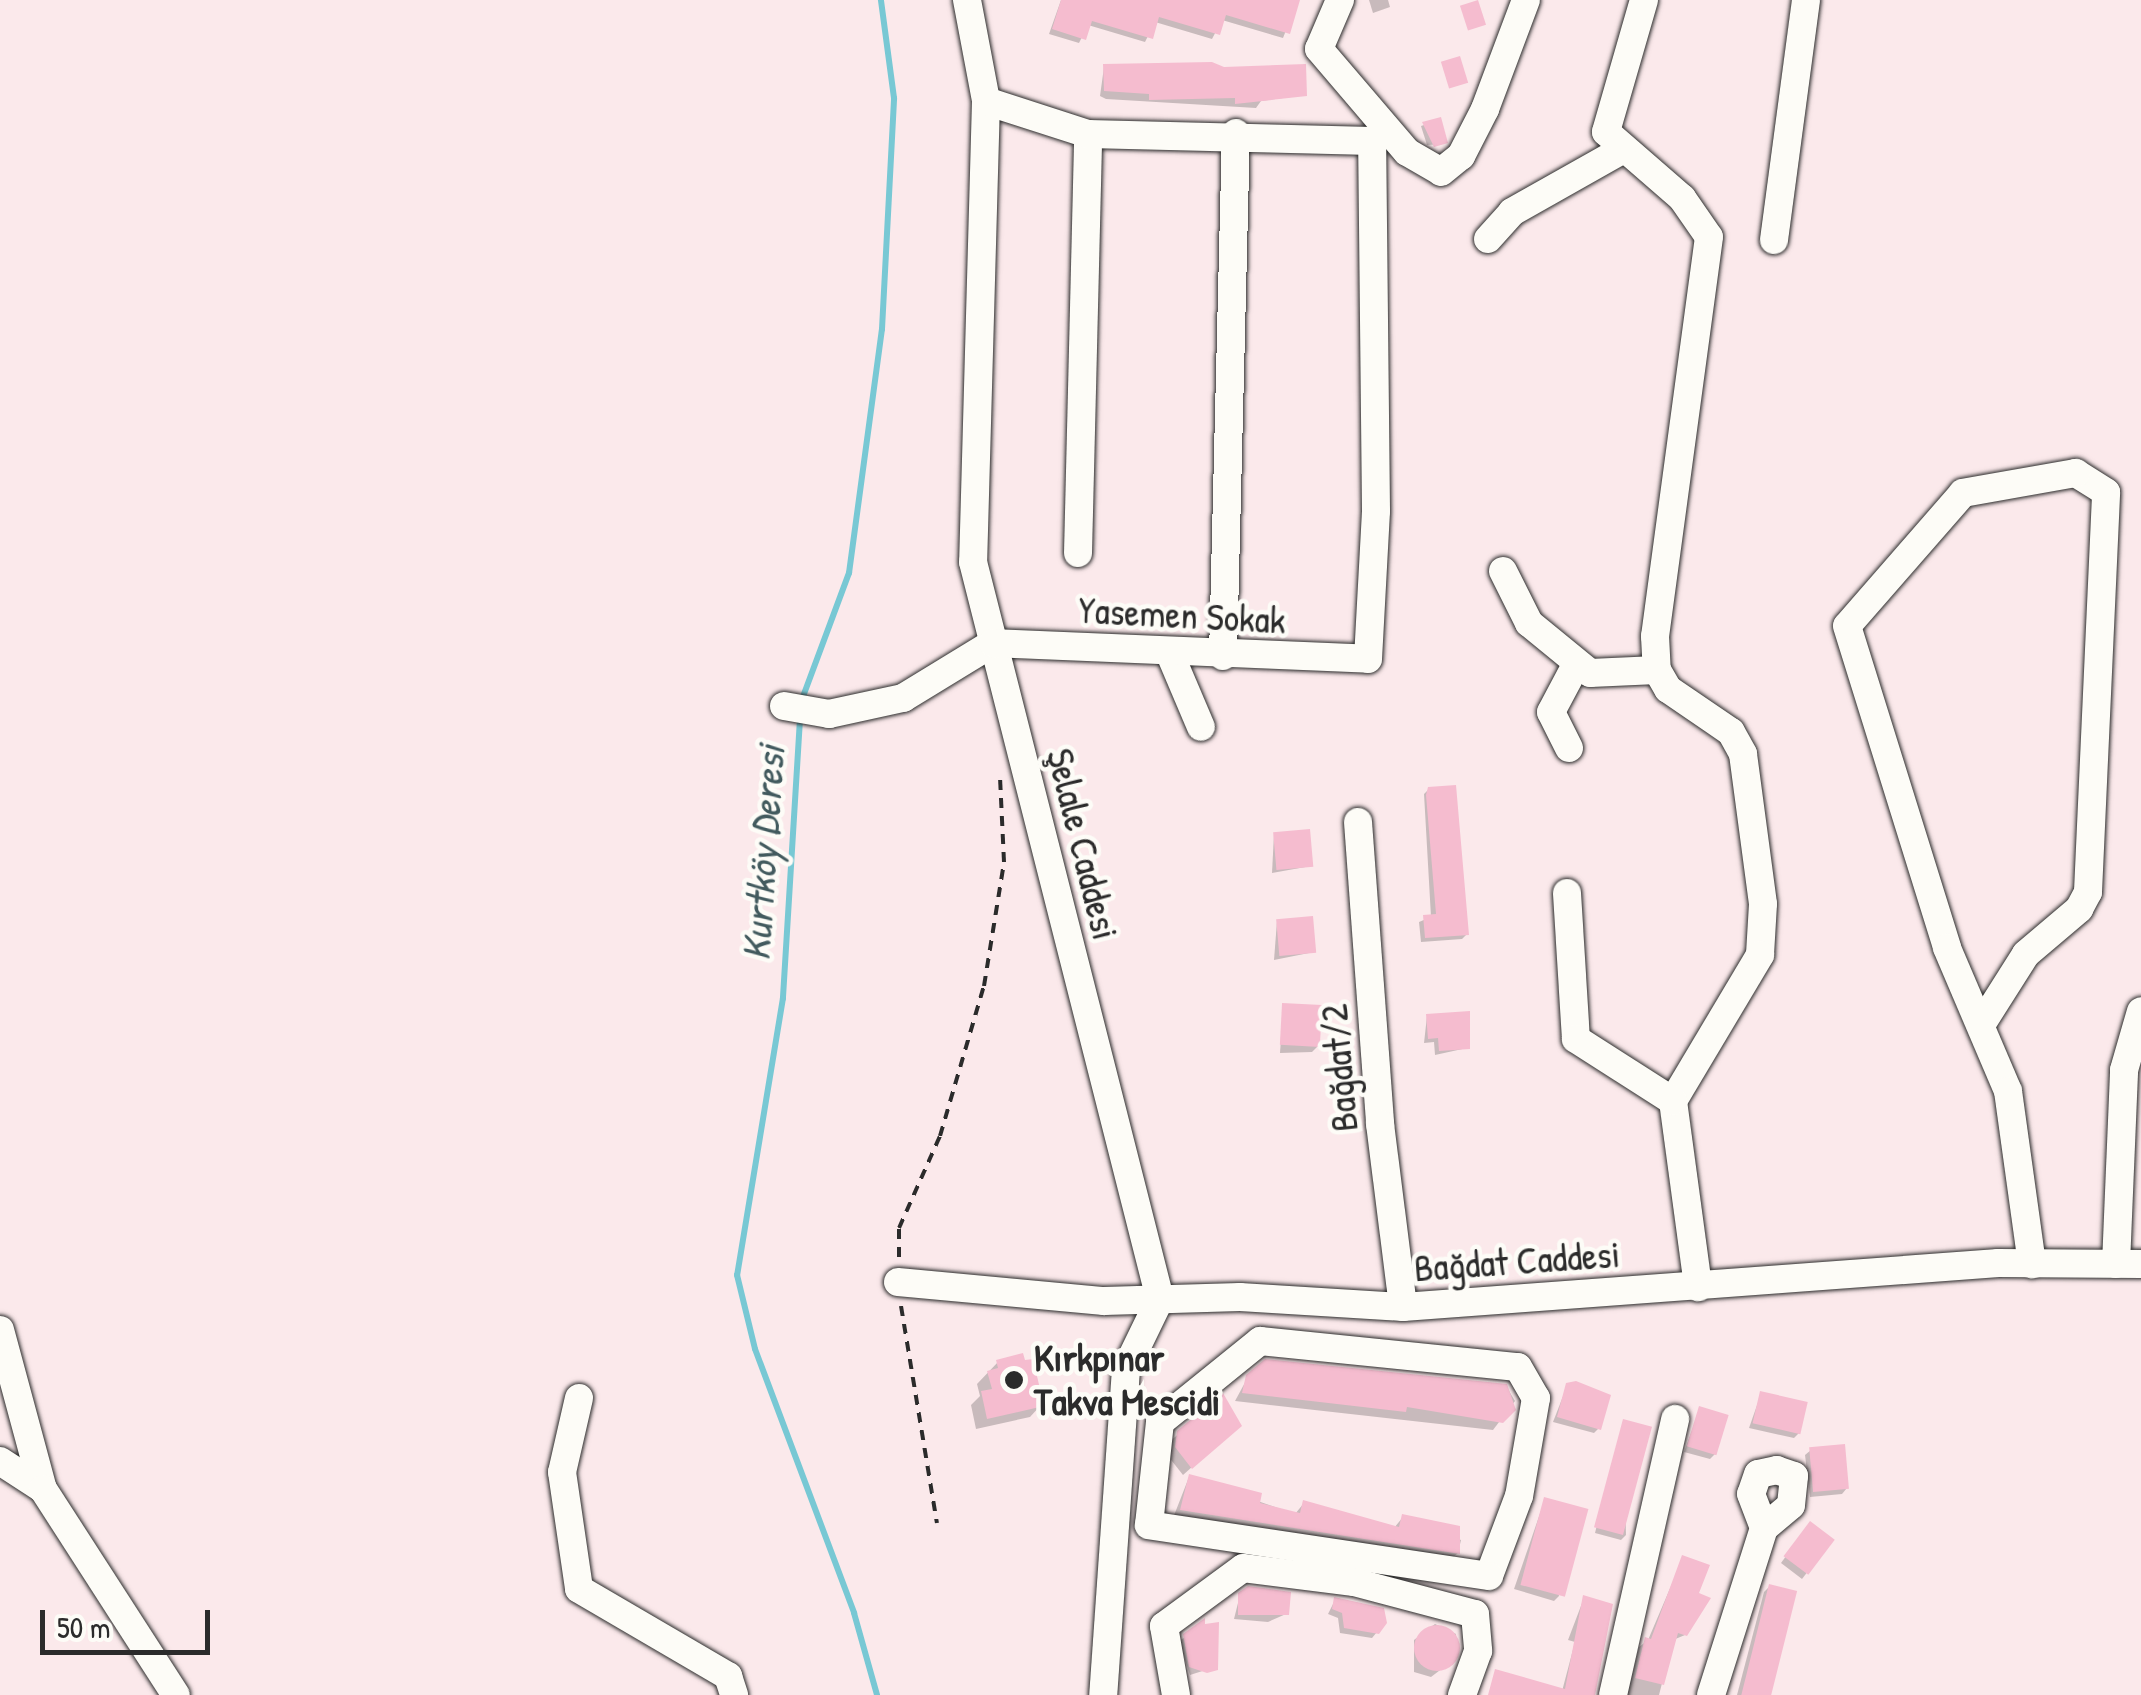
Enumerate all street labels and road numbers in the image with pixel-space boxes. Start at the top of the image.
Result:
street label: Yasemen Sokak [1077,587,1287,643]
street label: Şelale Caddesi [1037,744,1129,944]
street label: Bağdat/2 [1311,1002,1367,1134]
street label: Bağdat Caddesi [1413,1231,1621,1291]

